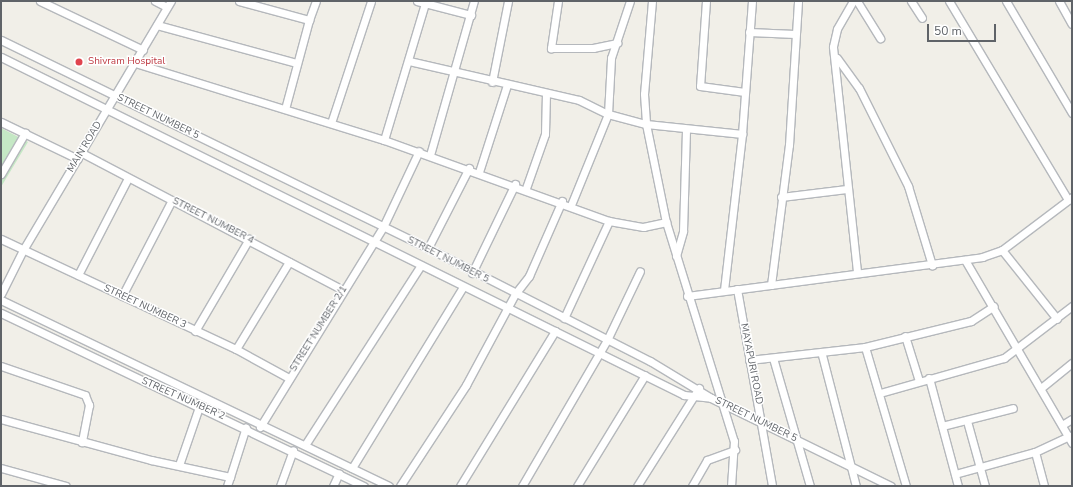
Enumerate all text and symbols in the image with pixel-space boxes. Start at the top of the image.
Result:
scale bar [929,16,998,42]
text: 50 m [934,23,962,39]
marker: Shivram Hospital [73,56,85,68]
place label: Shivram Hospital [88,56,165,68]
street label: STREET NUMBER 5 [115,92,201,142]
street label: MAIN ROAD [65,119,105,175]
street label: STREET NUMBER 4 [170,195,256,247]
street label: STREET NUMBER 5 [405,234,491,286]
street label: STREET NUMBER 3 [102,283,188,331]
street label: STREET NUMBER 2/1 [288,284,350,374]
street label: MAYAPURI ROAD [737,323,765,405]
street label: STREET NUMBER 2 [139,375,227,423]
street label: STREET NUMBER 5 [713,395,799,445]

